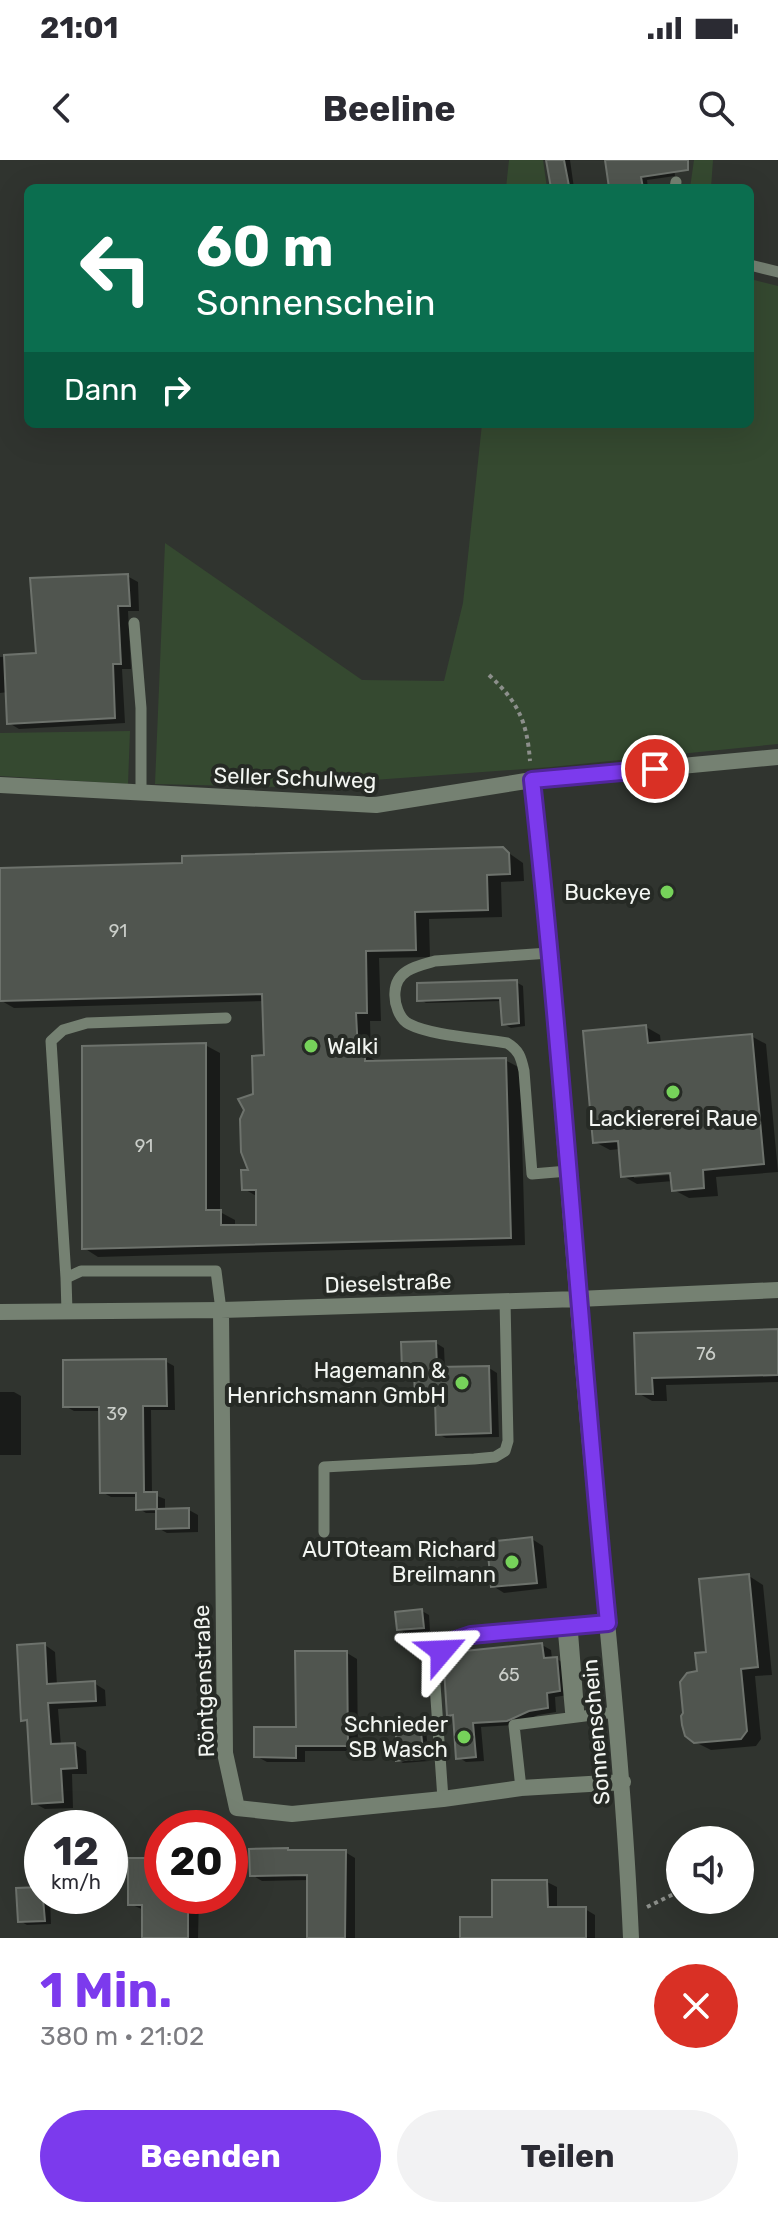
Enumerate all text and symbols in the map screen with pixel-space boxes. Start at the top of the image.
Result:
text: 21:01 [40,10,118,46]
icon: back [40,86,84,130]
icon: search [694,86,738,130]
text: Beeline [322,87,456,130]
text: 60 m [196,214,334,280]
icon: left [64,216,168,320]
text: Sonnenschein [196,281,436,324]
icon: right [154,368,198,412]
text: Dann [64,372,138,408]
pin [621,735,689,803]
icon: arrive [633,747,677,791]
street label: Seller Schulweg [213,762,377,794]
place label: Buckeye [564,879,651,906]
marker: Buckeye [658,883,676,901]
house number: 91 [109,920,127,942]
place label: Walki [327,1033,378,1060]
marker: Walki [302,1037,320,1055]
marker: Lackiererei Raue [664,1083,682,1101]
place label: Lackiererei Raue [588,1105,758,1132]
house number: 91 [135,1135,153,1157]
street label: Dieselstraße [324,1267,452,1299]
house number: 76 [696,1343,716,1365]
place label: Hagemann & Henrichsmann GmbH [227,1357,446,1409]
marker: Hagemann & Henrichsmann GmbH [453,1374,471,1392]
house number: 39 [106,1403,128,1425]
place label: AUTOteam Richard Breilmann [302,1536,496,1588]
marker: AUTOteam Richard Breilmann [503,1553,521,1571]
street label: Röntgenstraße [188,1604,220,1758]
position arrow [400,1609,484,1693]
street label: Sonnenschein [576,1658,616,1806]
house number: 65 [498,1664,520,1686]
place label: Schnieder SB Wasch [344,1711,449,1763]
marker: Schnieder SB Wasch [455,1728,473,1746]
speed limit sign: 20 [144,1810,248,1914]
map controls [666,1826,754,1914]
button: sound [666,1826,754,1914]
text: 12 [53,1828,99,1875]
text: km/h [51,1870,101,1894]
text: 1 Min. [40,1962,172,2019]
button: close [654,1964,738,2048]
text: 380 m · 21:02 [40,2021,204,2052]
button: Beenden [40,2110,381,2202]
button: Teilen [397,2110,738,2202]

